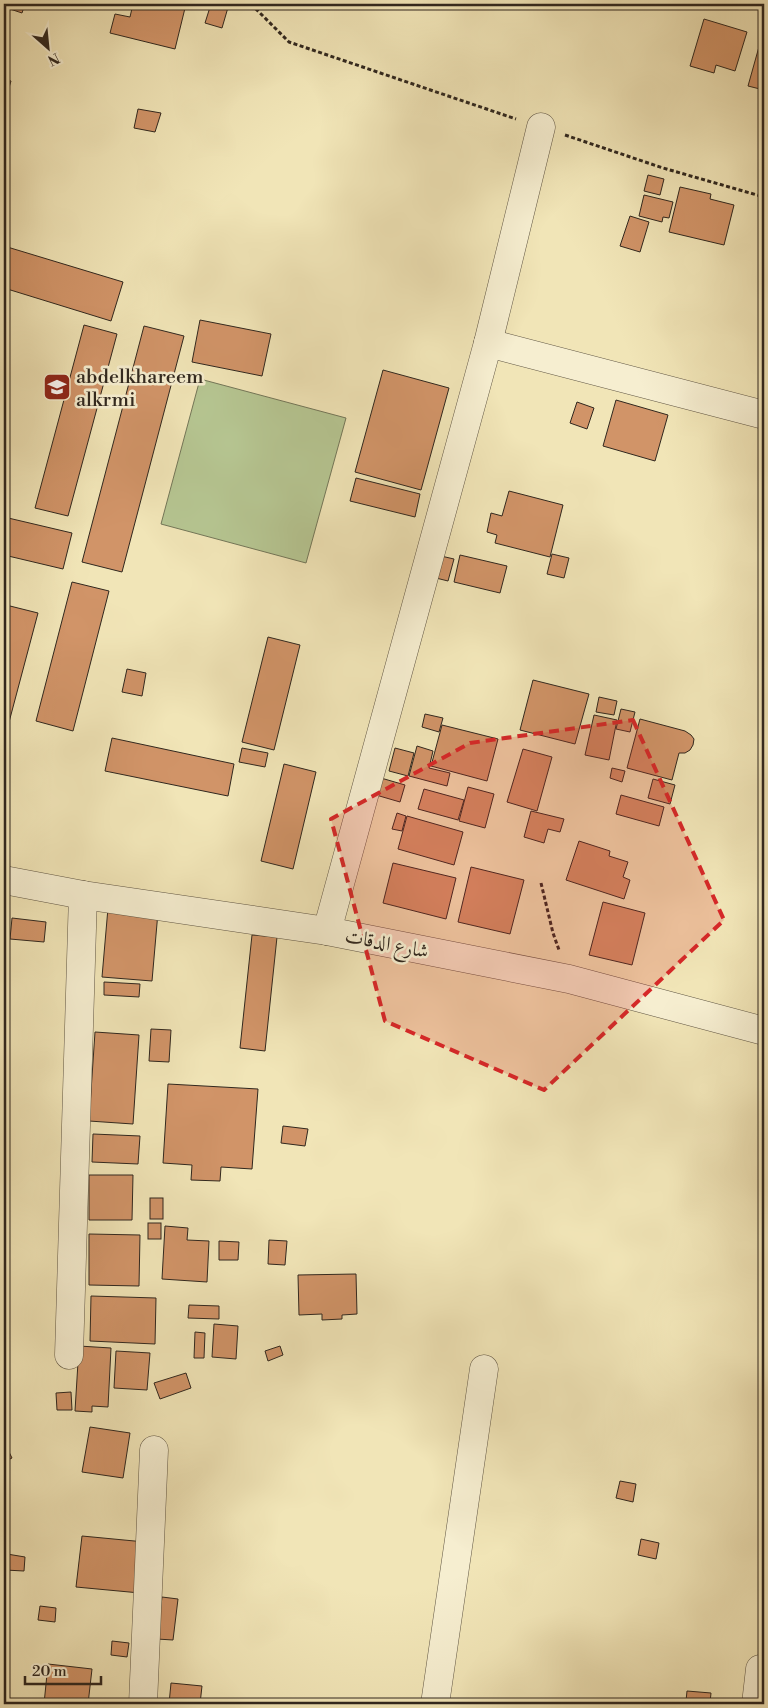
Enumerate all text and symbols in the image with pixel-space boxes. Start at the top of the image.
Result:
north arrow [22,22,72,72]
text: N [44,48,62,69]
place label: abdelkhareem alkrmi [76,365,204,413]
school or university icon: abdelkhareem alkrmi [42,372,72,402]
street label: شارع الدقات [342,924,431,969]
scale bar [25,1653,101,1685]
text: 20 m [32,1662,67,1681]

